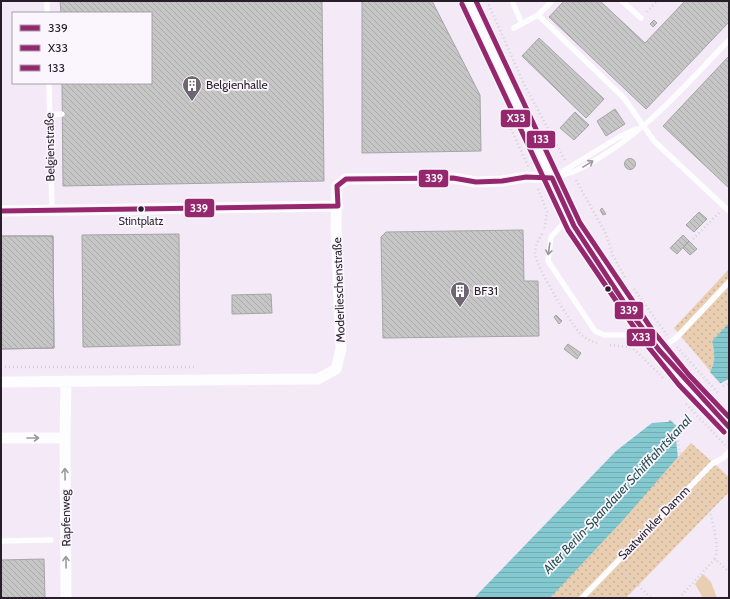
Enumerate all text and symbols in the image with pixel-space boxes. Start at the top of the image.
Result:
legend [12,12,152,84]
text: 339 [48,20,68,35]
text: X33 [48,40,68,55]
text: 133 [48,60,65,75]
building icon: Belgienhalle [181,74,203,102]
place label: Belgienhalle [206,77,268,92]
line badge: X33 [500,109,531,128]
text: X33 [506,111,525,125]
street label: Belgienstraße [41,112,58,182]
line badge: 133 [526,130,556,149]
text: 133 [533,132,549,146]
one-way arrow [582,160,593,168]
line badge: 339 [418,169,449,188]
text: 339 [425,171,443,185]
line badge: 339 [184,198,215,218]
text: 339 [190,201,208,215]
marker: Stintplatz [136,204,146,214]
place label: Stintplatz [119,214,163,228]
street label: Moderlieschenstraße [329,237,348,343]
one-way arrow [545,242,553,255]
building icon: BF31 [449,280,471,308]
place label: BF31 [474,283,498,298]
unlabelled marker [603,284,613,294]
line badge: 339 [614,301,644,320]
text: 339 [620,303,638,317]
line badge: X33 [626,328,656,347]
text: X33 [631,330,650,344]
water label: Alter Berlin-Spandauer Schifffahrtskanal [538,411,695,577]
one-way arrow [26,434,39,442]
one-way arrow [61,468,69,481]
street label: Saatwinkler Damm [615,483,693,563]
street label: Rapfenweg [57,488,73,547]
one-way arrow [62,556,70,569]

